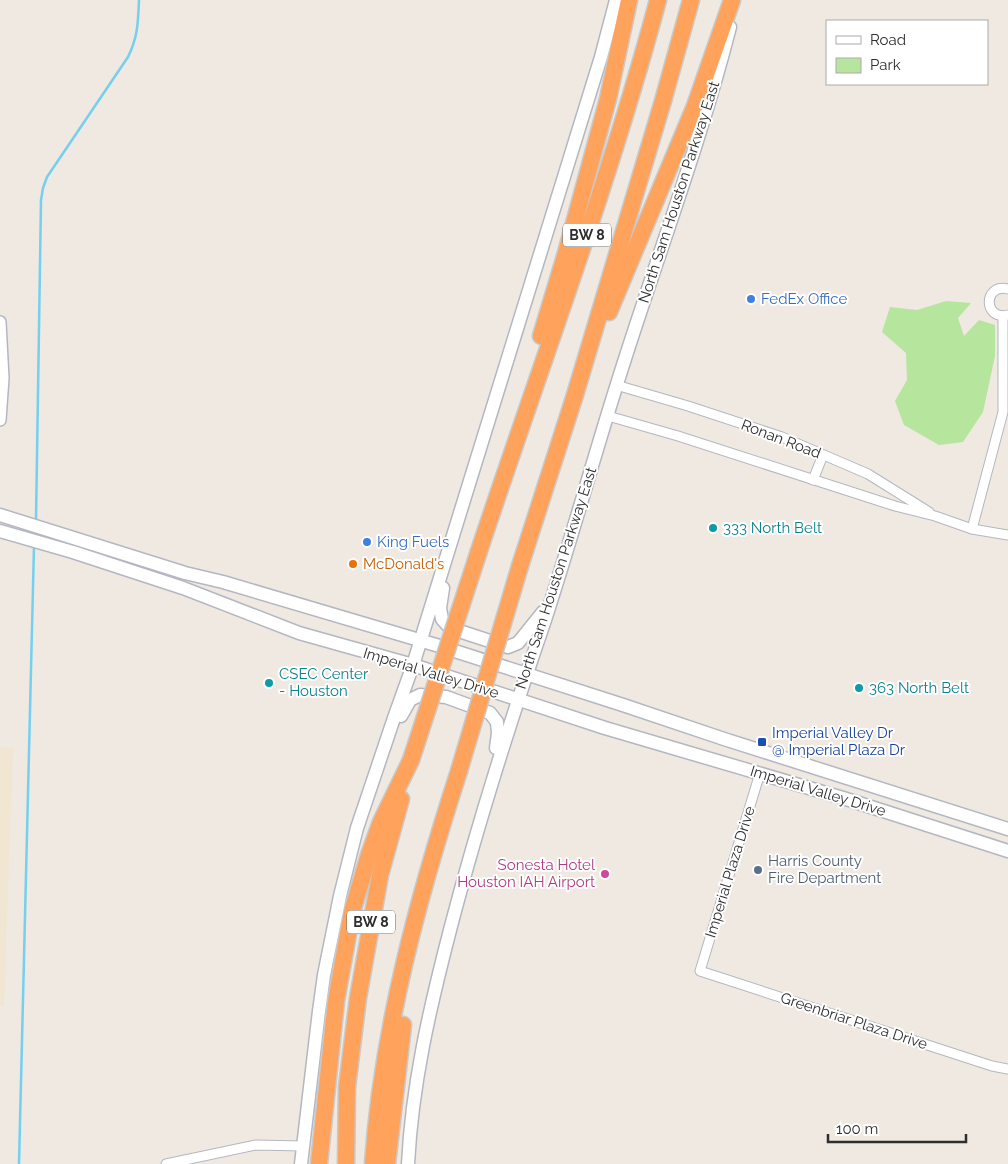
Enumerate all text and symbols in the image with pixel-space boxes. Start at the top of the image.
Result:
legend [826,20,988,85]
text: Road [870,31,906,49]
text: Park [870,56,901,74]
street label: North Sam Houston Parkway East [635,79,723,305]
road number: BW 8 [563,224,611,246]
place label: FedEx Office [761,290,847,308]
marker: FedEx Office [745,293,757,305]
street label: Ronan Road [739,416,823,462]
street label: North Sam Houston Parkway East [512,465,600,691]
place label: 333 North Belt [723,519,822,537]
marker: 333 North Belt [707,522,719,534]
place label: King Fuels [377,533,449,551]
marker: King Fuels [361,536,373,548]
place label: McDonald's [363,555,444,573]
marker: McDonald's [347,558,359,570]
street label: Imperial Valley Drive [361,644,501,702]
place label: CSEC Center - Houston [279,665,369,700]
marker: CSEC Center - Houston [263,677,275,689]
place label: 363 North Belt [869,679,969,697]
marker: 363 North Belt [853,682,865,694]
place label: Imperial Valley Dr @ Imperial Plaza Dr [772,724,906,759]
marker: Imperial Valley Dr @ Imperial Plaza Dr [756,736,768,748]
street label: Imperial Valley Drive [748,762,888,820]
street label: Imperial Plaza Drive [701,804,759,940]
place label: Harris County Fire Department [768,852,881,887]
place label: Sonesta Hotel Houston IAH Airport [457,856,596,891]
marker: Harris County Fire Department [752,864,764,876]
marker: Sonesta Hotel Houston IAH Airport [599,868,611,880]
road number: BW 8 [347,910,395,934]
street label: Greenbriar Plaza Drive [778,989,930,1053]
scale bar [828,1112,966,1144]
text: 100 m [836,1120,878,1138]

